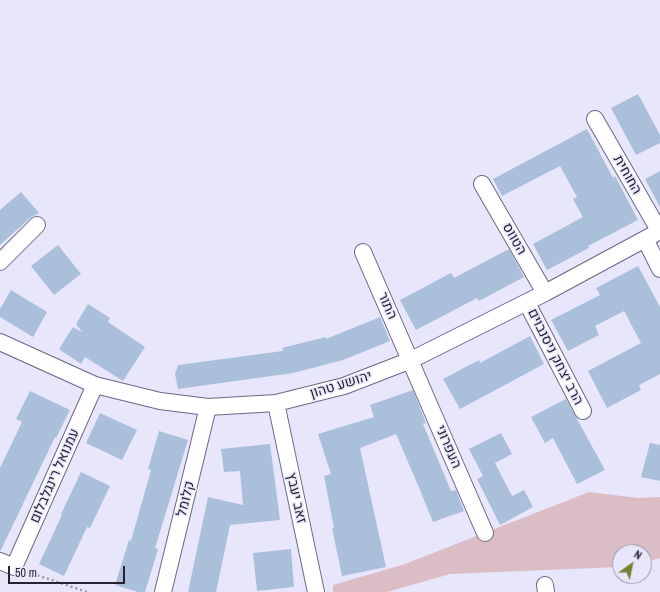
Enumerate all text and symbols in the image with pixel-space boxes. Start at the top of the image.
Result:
street label: החוחית [609,152,645,198]
street label: הטווס [498,220,530,258]
street label: התור [374,290,400,322]
street label: הרב יצחק ניסנבוים [523,306,587,408]
street label: יהושע טהון [308,368,374,402]
street label: העפרוני [431,423,465,471]
street label: עמנואל רינגלבלום [27,426,83,526]
street label: זאב יעבץ [282,471,310,525]
street label: קלומל [173,479,199,519]
north arrow [612,544,652,584]
text: N [631,547,645,562]
scale bar [10,558,127,584]
text: 50 m [15,565,37,581]

